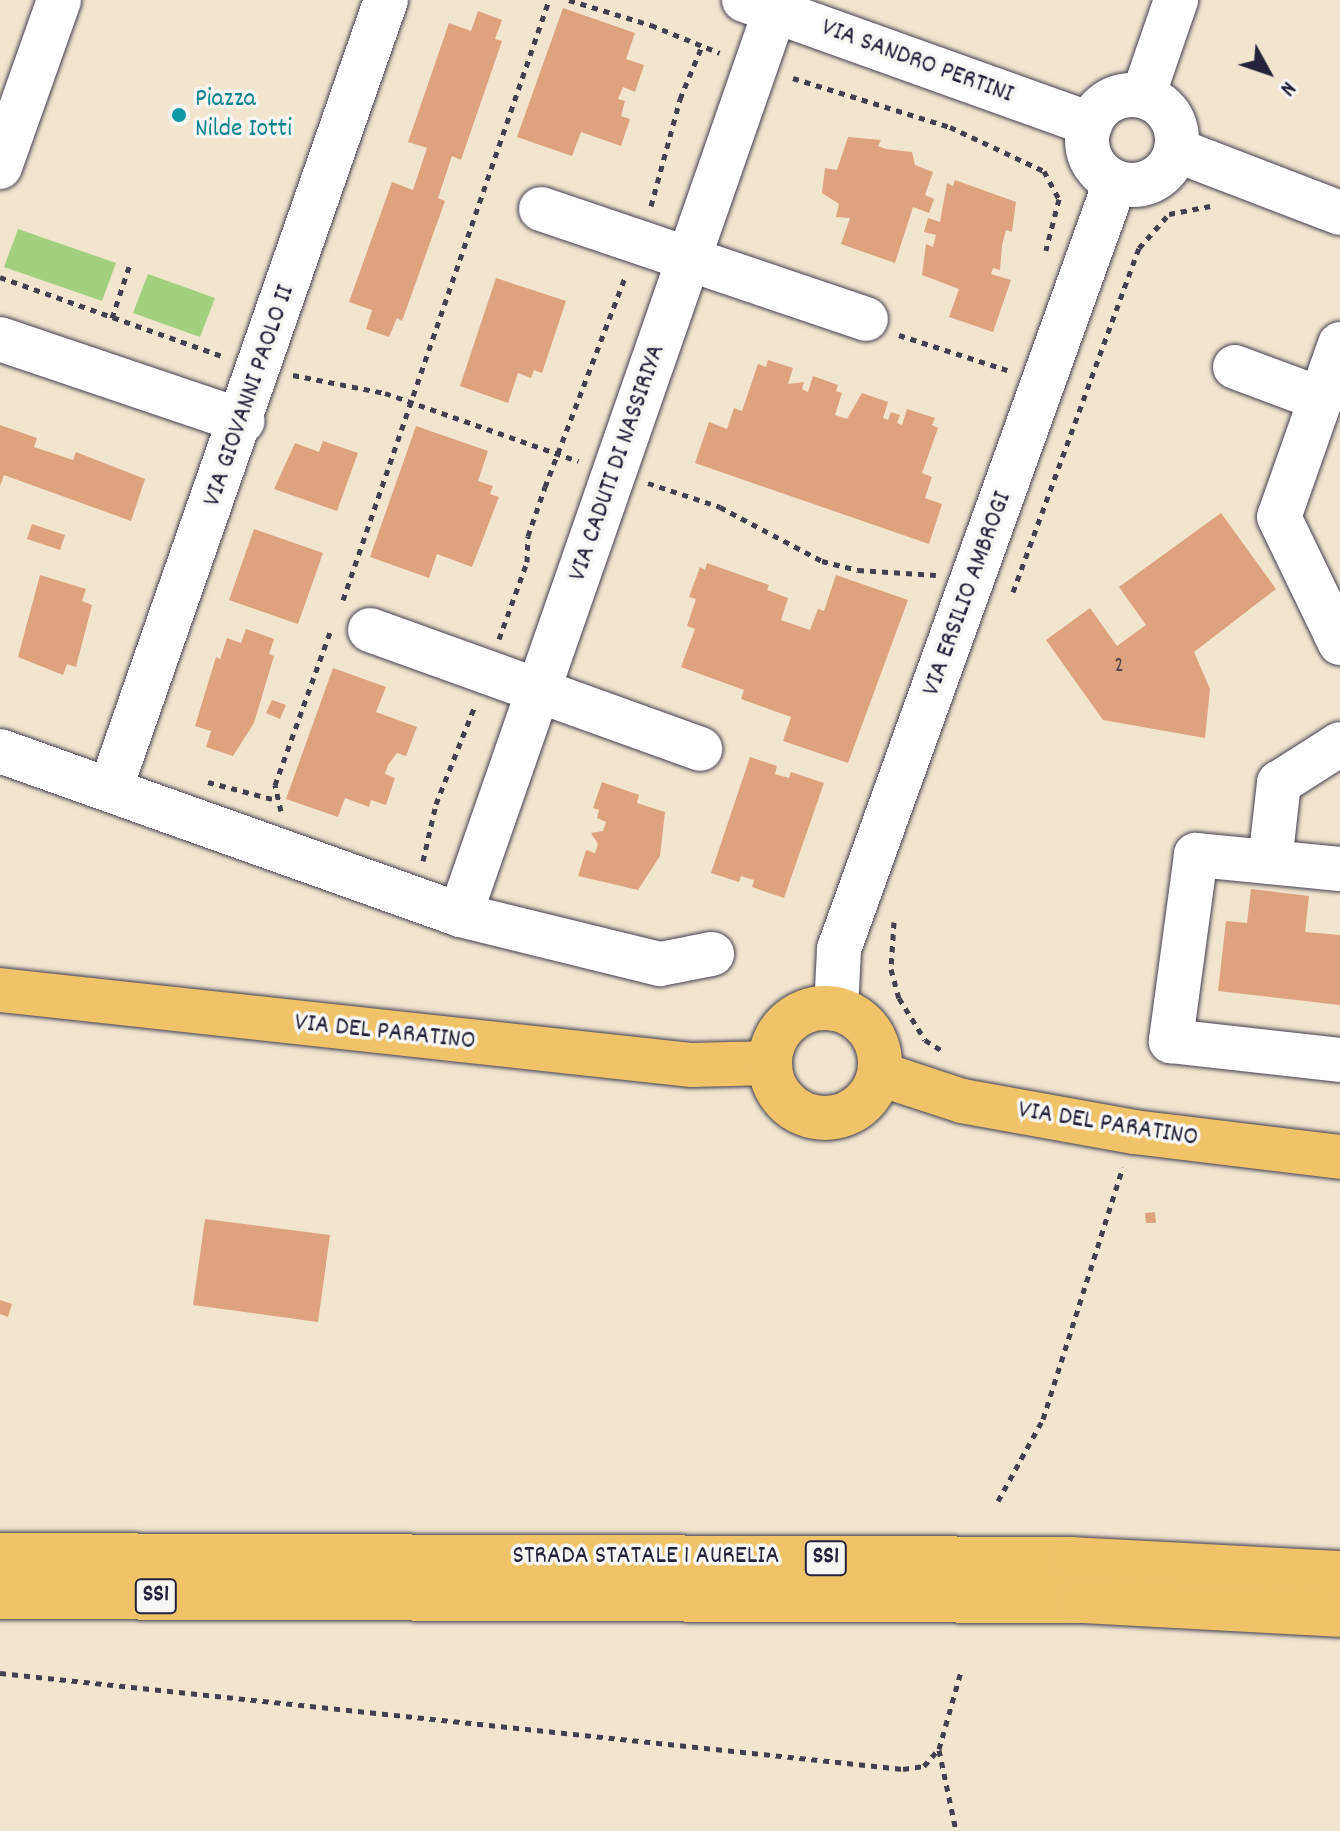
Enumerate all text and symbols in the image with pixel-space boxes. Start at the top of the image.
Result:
street label: VIA SANDRO PERTINI [817,13,1017,111]
north arrow [1228,32,1308,112]
text: N [1271,74,1302,102]
place label: Piazza Nilde Iotti [195,84,292,146]
marker: Piazza Nilde Iotti [170,106,188,124]
street label: VIA GIOVANNI PAOLO II [198,281,302,511]
street label: VIA CADUTI DI NASSIRIYA [563,341,673,585]
street label: VIA ERSILIO AMBROGI [917,488,1019,700]
house number: 2 [1114,654,1124,680]
street label: VIA DEL PARATINO [293,1008,477,1058]
street label: VIA DEL PARATINO [1016,1095,1200,1155]
road number: SS1 [804,1538,848,1578]
street label: STRADA STATALE 1 AURELIA [512,1541,780,1573]
road number: SS1 [134,1576,178,1616]

